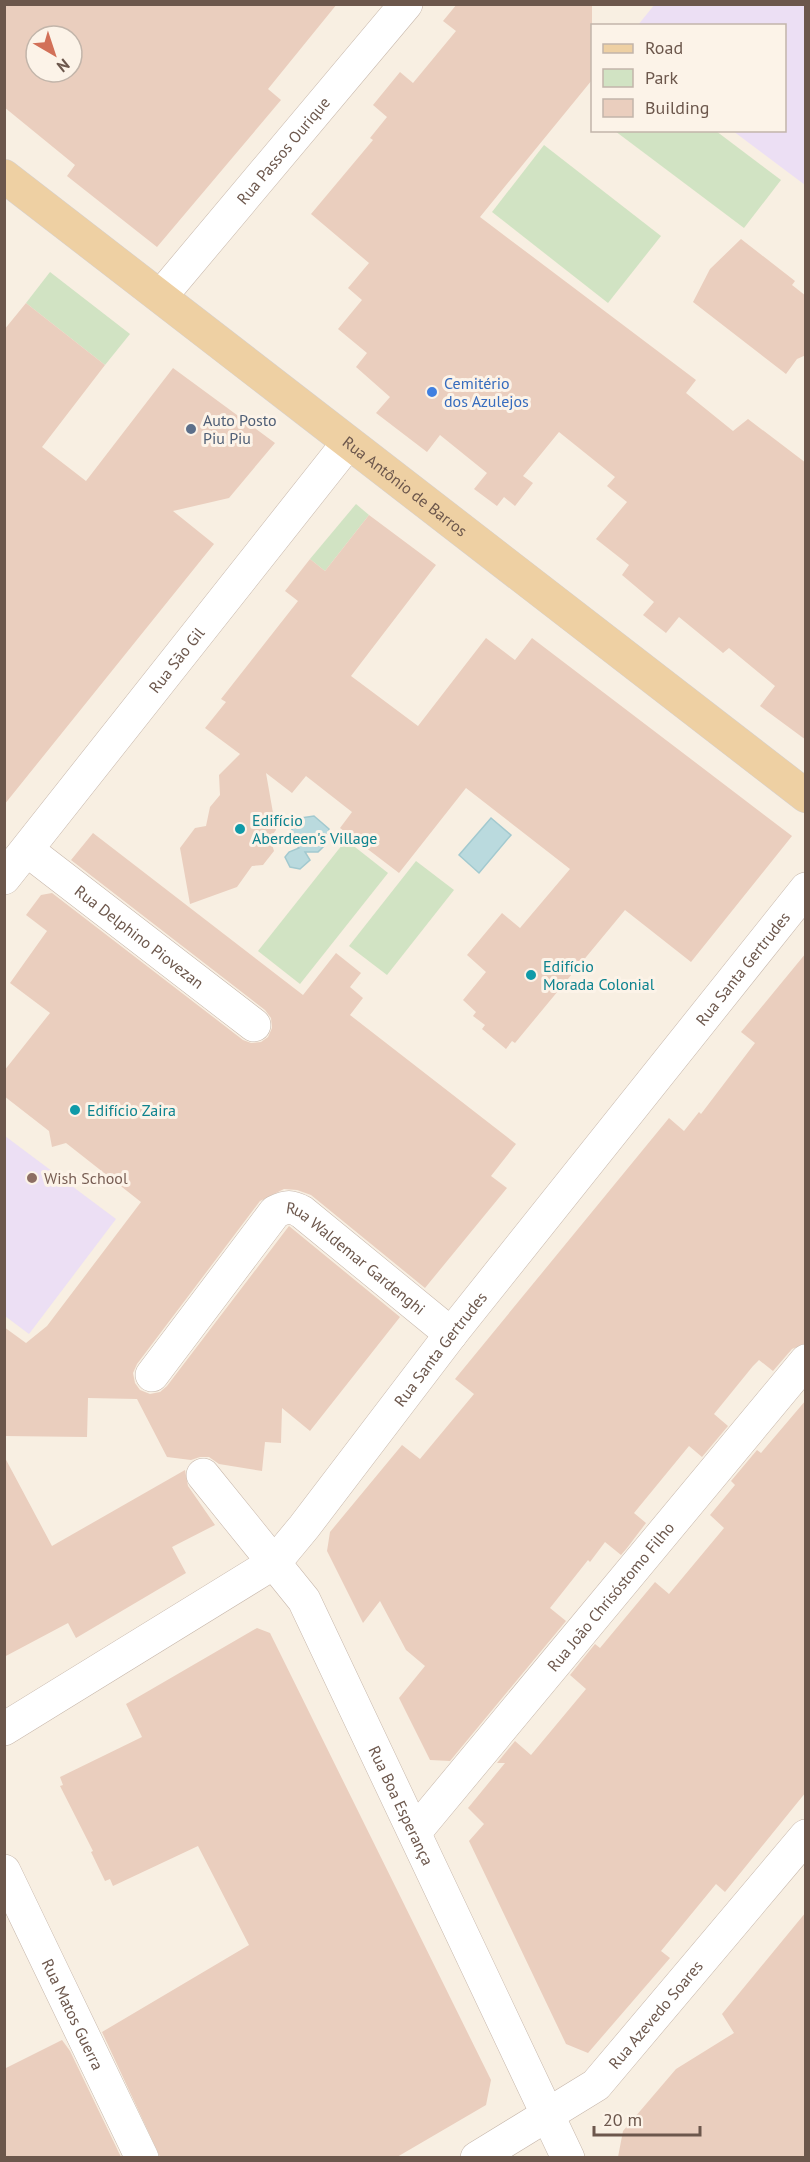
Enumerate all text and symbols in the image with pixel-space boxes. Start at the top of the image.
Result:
north arrow [24,24,84,84]
legend [591,24,786,132]
text: Road [645,36,683,59]
text: N [53,55,74,77]
text: Park [645,66,678,89]
street label: Rua Passos Ourique [232,93,334,208]
text: Building [645,96,709,119]
place label: Cemitério dos Azulejos [444,373,529,411]
marker: Cemitério dos Azulejos [425,385,439,399]
place label: Auto Posto Piu Piu [203,410,277,448]
marker: Auto Posto Piu Piu [184,422,198,436]
street label: Rua Antônio de Barros [339,432,472,541]
street label: Rua São Gil [144,623,209,697]
place label: Edifício Aberdeen's Village [252,810,377,848]
marker: Edifício Aberdeen's Village [233,822,247,836]
street label: Rua Delphino Piovezan [71,881,208,993]
street label: Rua Santa Gertrudes [691,907,794,1029]
place label: Edifício Morada Colonial [543,956,655,994]
marker: Edifício Morada Colonial [524,968,538,982]
place label: Edifício Zaira [87,1100,176,1120]
marker: Edifício Zaira [68,1103,82,1117]
place label: Wish School [44,1168,128,1188]
marker: Wish School [25,1171,39,1185]
street label: Rua Waldemar Gardenghi [285,1197,429,1319]
street label: Rua Santa Gertrudes [390,1287,491,1410]
street label: Rua João Chrisóstomo Filho [543,1518,678,1675]
street label: Rua Boa Esperança [364,1743,438,1868]
street label: Rua Matos Guerra [38,1955,108,2073]
street label: Rua Azevedo Soares [604,1956,707,2073]
scale bar [594,2099,700,2137]
text: 20 m [603,2108,642,2131]

